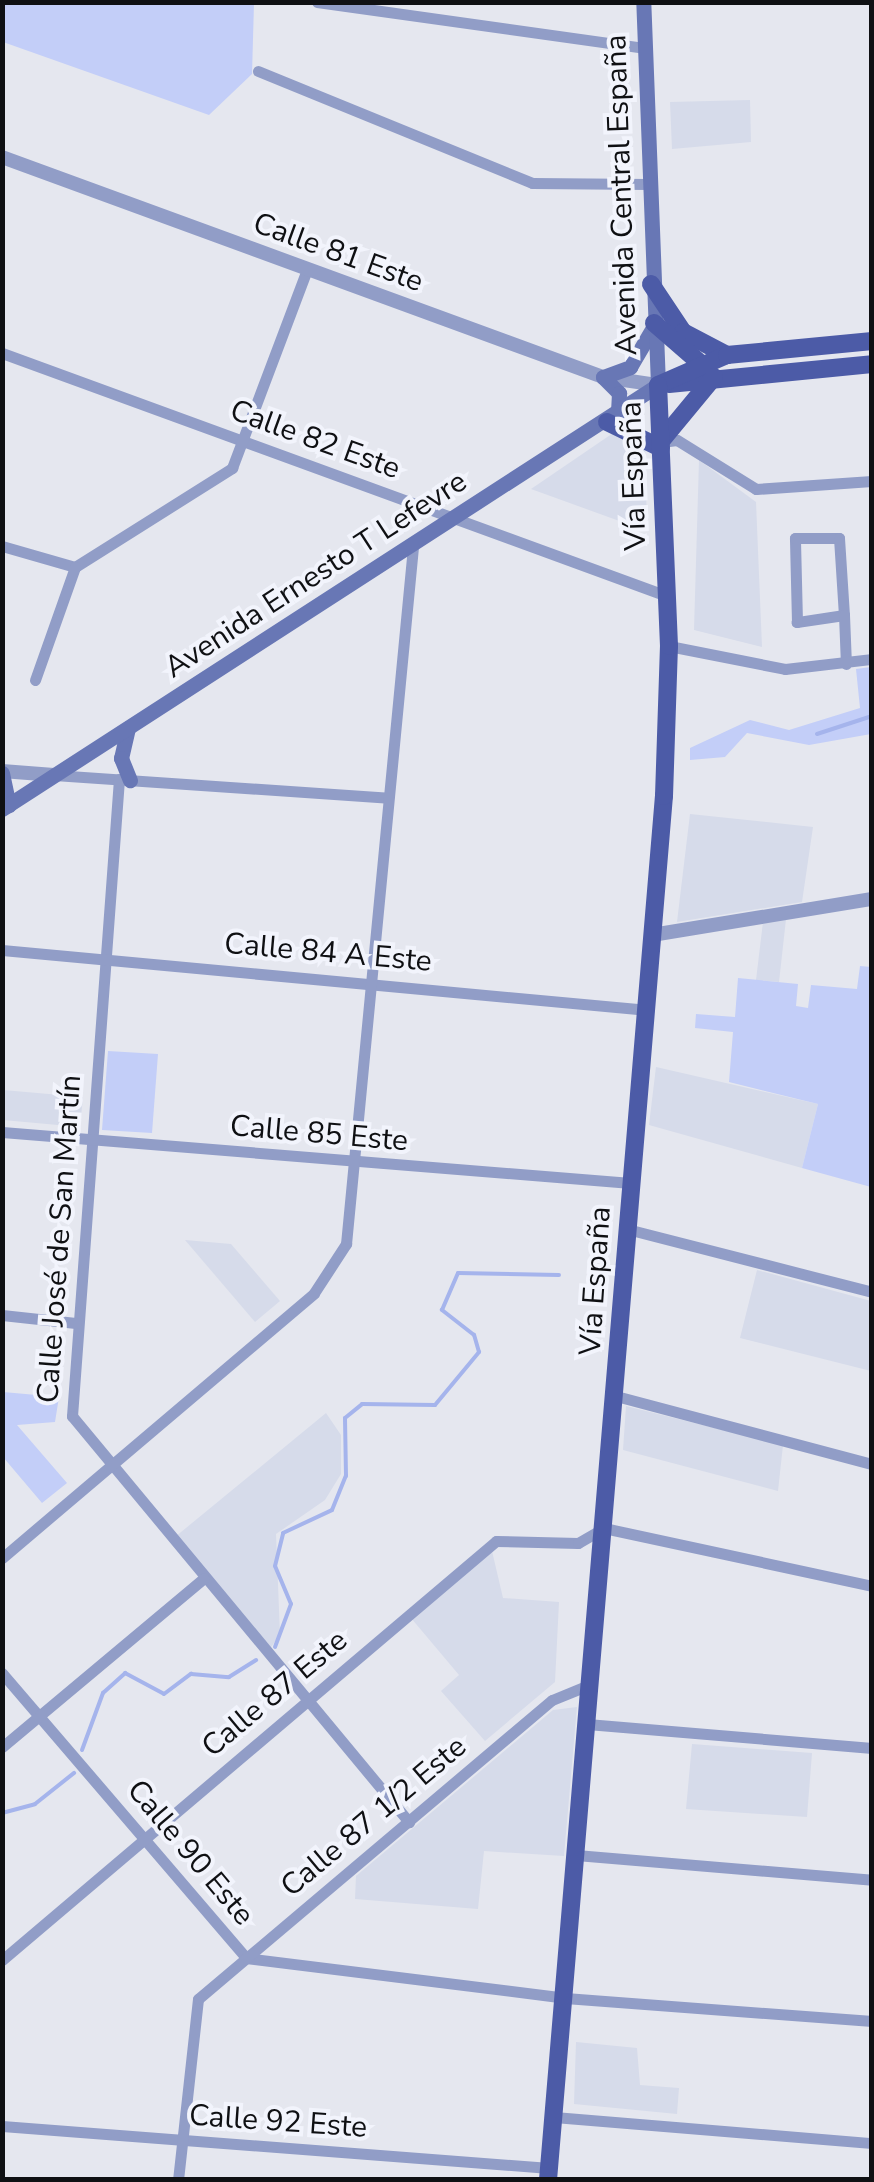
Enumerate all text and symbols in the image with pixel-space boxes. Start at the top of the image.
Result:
street label: Avenida Central España [598,34,646,356]
street label: Calle 81 Este [248,206,428,300]
street label: Calle 82 Este [225,393,405,487]
street label: Vía España [613,401,655,551]
street label: Avenida Ernesto T Lefevre [158,464,474,686]
street label: Calle 84 A Este [223,926,433,980]
street label: Calle José de San Martín [31,1074,89,1404]
street label: Calle 85 Este [229,1108,409,1160]
street label: Vía España [573,1205,619,1357]
street label: Calle 87 Este [195,1623,355,1765]
street label: Calle 87 1/2 Este [274,1729,474,1905]
street label: Calle 90 Este [119,1773,261,1933]
street label: Calle 92 Este [188,2098,368,2146]

